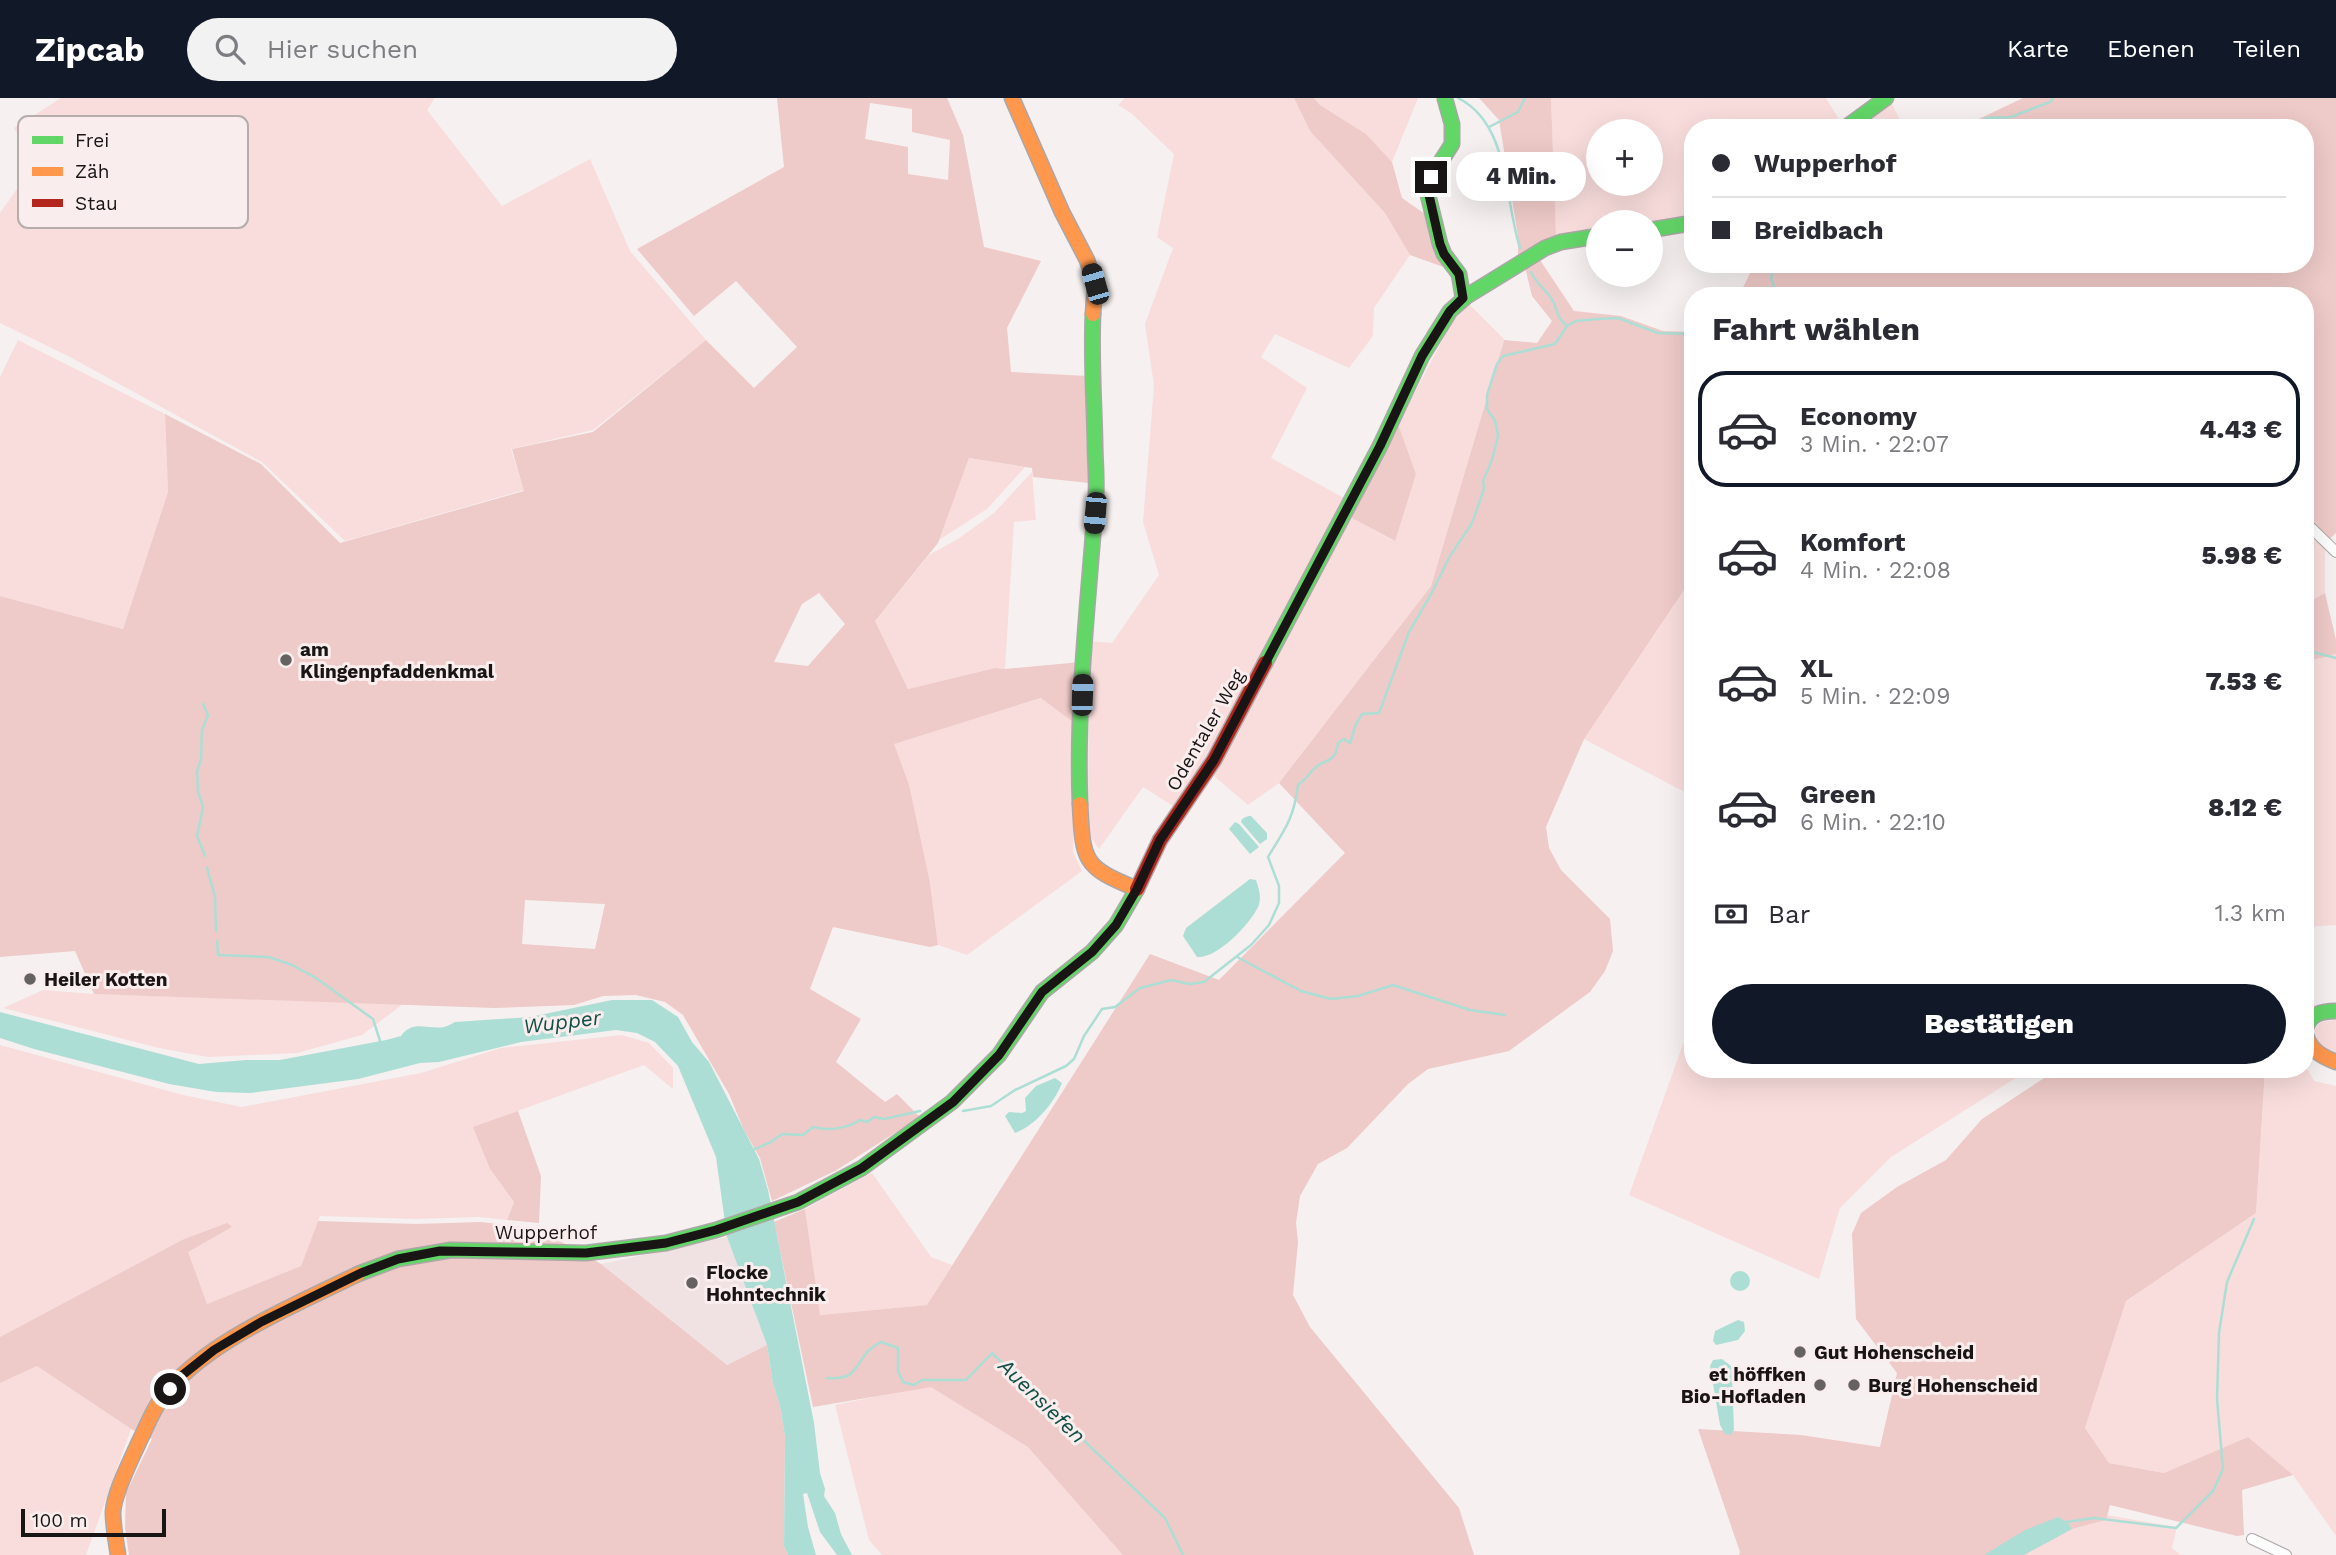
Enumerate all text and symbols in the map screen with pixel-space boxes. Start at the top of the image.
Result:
search box [187,18,677,81]
text: Zipcab [35,30,145,69]
icon: search [211,30,249,68]
text: Hier suchen [267,34,418,64]
text: Karte [2007,35,2069,63]
text: Ebenen [2107,35,2195,63]
text: Teilen [2233,35,2301,63]
legend [18,116,248,228]
map controls [1586,119,1663,287]
button: + [1586,119,1663,196]
text: Frei [75,129,109,152]
text: Wupperhof [1754,148,1897,178]
callout: 4 Min. [1456,153,1585,202]
text: Zäh [75,160,110,183]
route end [1415,161,1447,193]
text: 4 Min. [1486,163,1556,190]
text: Stau [75,192,118,215]
button: − [1586,210,1663,287]
text: Breidbach [1754,215,1884,245]
car [1080,261,1111,307]
text: Fahrt wählen [1712,310,1920,348]
icon: car [1716,398,1779,461]
text: Economy [1800,401,1917,431]
text: 4.43 € [2199,414,2282,444]
text: 3 Min. · 22:07 [1800,431,1949,458]
car [1083,491,1108,535]
icon: car [1716,524,1779,587]
text: Komfort [1800,527,1905,557]
text: 5.98 € [2201,540,2282,570]
text: 4 Min. · 22:08 [1800,557,1951,584]
place label: am Klingenpfaddenkmal [300,638,495,683]
icon: car [1716,650,1779,713]
marker: am Klingenpfaddenkmal [278,652,294,668]
text: XL [1800,653,1833,683]
street label: Odentaler Weg [1161,665,1250,795]
text: 7.53 € [2205,666,2282,696]
car [1071,674,1094,716]
text: 5 Min. · 22:09 [1800,683,1950,710]
icon: car [1716,776,1779,839]
text: Green [1800,779,1876,809]
text: 8.12 € [2208,792,2282,822]
text: 6 Min. · 22:10 [1800,809,1946,836]
icon: cash [1712,895,1750,933]
text: Bar [1768,899,1810,929]
text: 1.3 km [2215,900,2286,927]
place label: Heiler Kotten [44,968,168,991]
marker: Heiler Kotten [22,971,38,987]
button: Bestätigen [1712,984,2286,1064]
water label: Wupper [522,1004,603,1039]
street label: Wupperhof [495,1221,598,1244]
place label: Flocke Hohntechnik [706,1261,826,1306]
marker: Flocke Hohntechnik [684,1275,700,1291]
place label: Gut Hohenscheid [1814,1341,1974,1364]
marker: Gut Hohenscheid [1792,1344,1808,1360]
water label: Auensiefen [993,1352,1091,1448]
place label: et höffken Bio-Hofladen [1681,1363,1806,1408]
route start [154,1373,186,1405]
place label: Burg Hohenscheid [1868,1374,2038,1397]
marker: et höffken Bio-Hofladen [1812,1377,1828,1393]
marker: Burg Hohenscheid [1846,1377,1862,1393]
scale bar [21,1506,166,1538]
text: 100 m [32,1509,88,1532]

